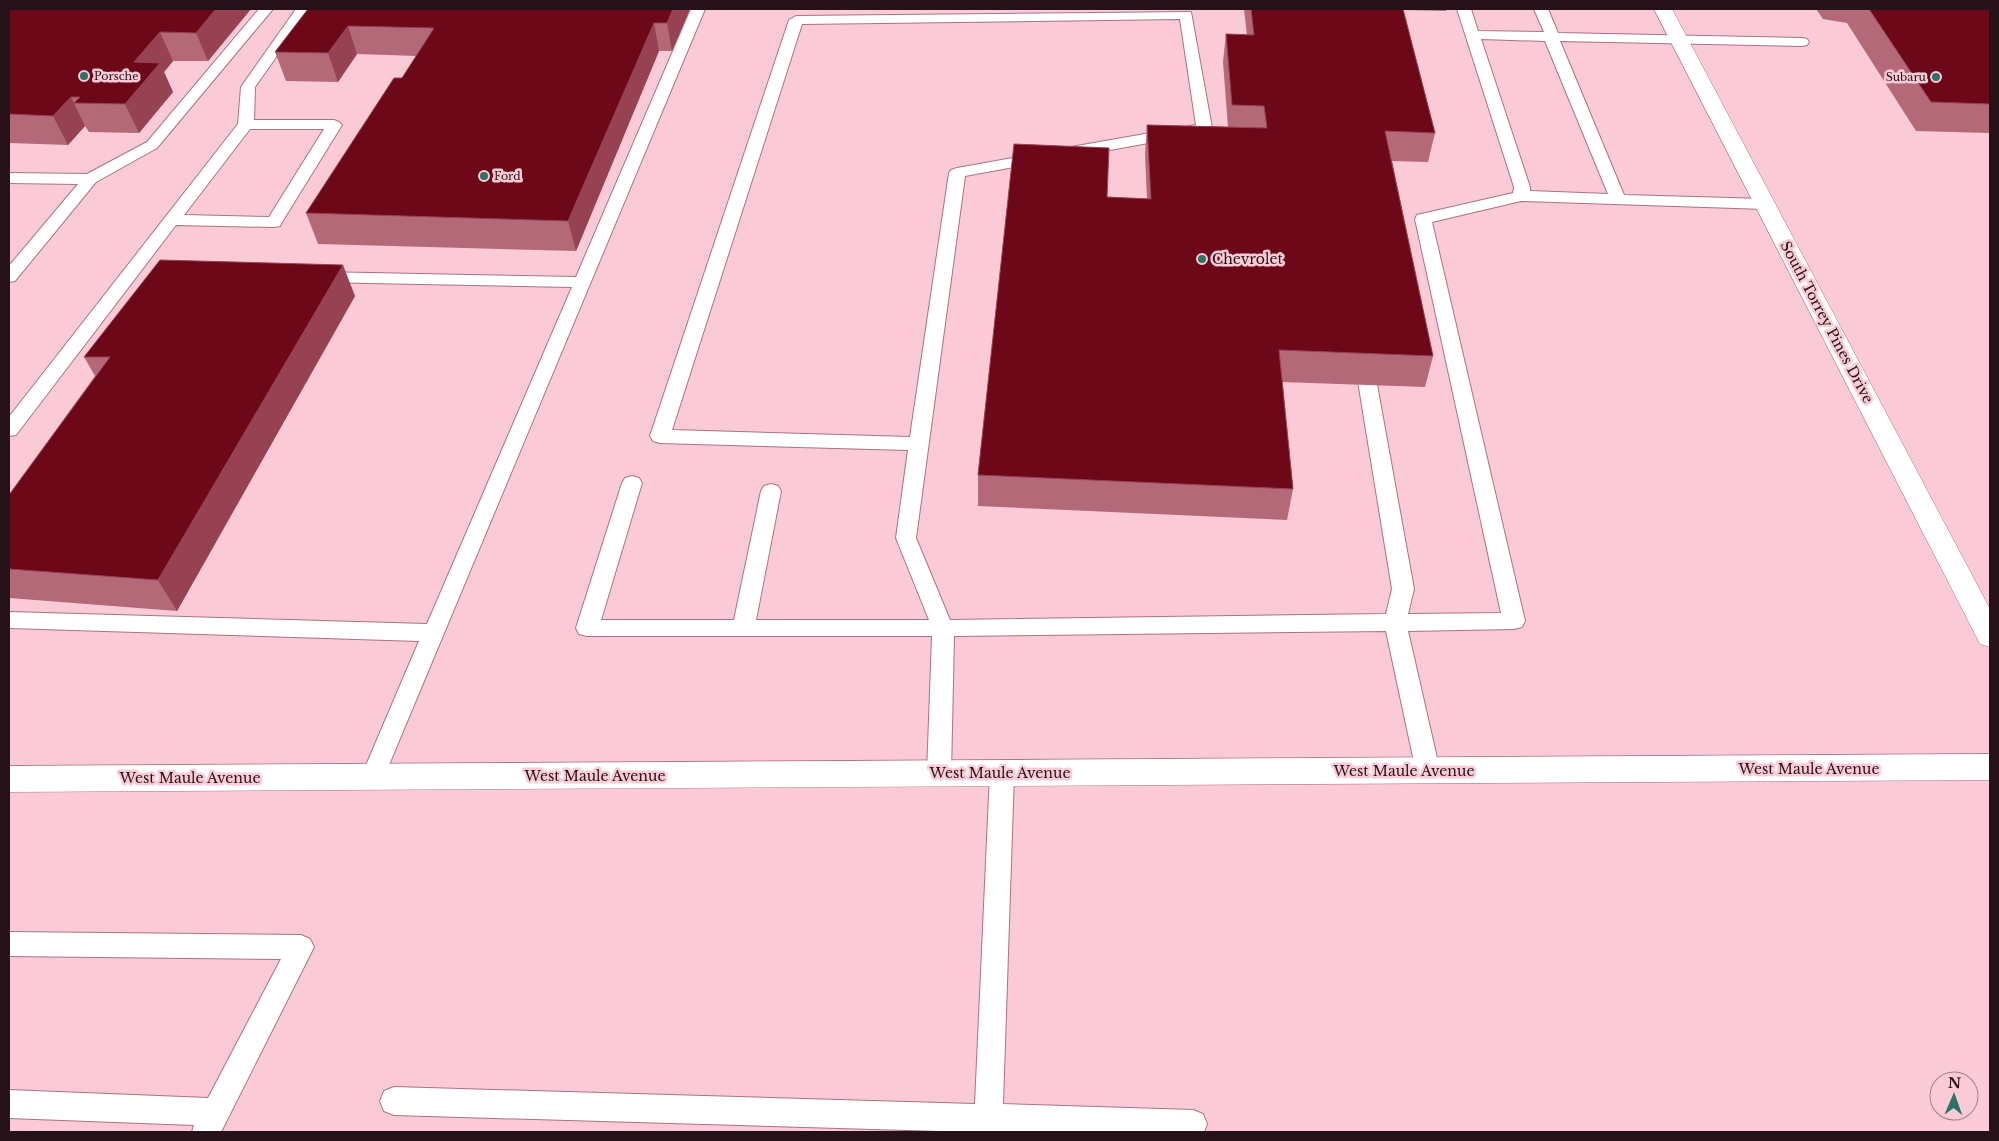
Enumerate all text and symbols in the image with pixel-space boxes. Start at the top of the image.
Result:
place label: Porsche [94,69,138,83]
marker: Porsche [78,70,90,82]
place label: Subaru [1886,70,1927,84]
marker: Subaru [1930,71,1942,83]
place label: Ford [494,169,521,183]
marker: Ford [478,170,490,182]
street label: South Torrey Pines Drive [1777,238,1877,406]
place label: Chevrolet [1212,250,1283,268]
marker: Chevrolet [1196,253,1208,265]
street label: West Maule Avenue [1738,760,1879,778]
street label: West Maule Avenue [1333,762,1474,780]
street label: West Maule Avenue [929,764,1070,782]
street label: West Maule Avenue [524,767,665,785]
street label: West Maule Avenue [119,769,260,787]
north arrow [1929,1071,1979,1121]
text: N [1948,1074,1961,1092]

